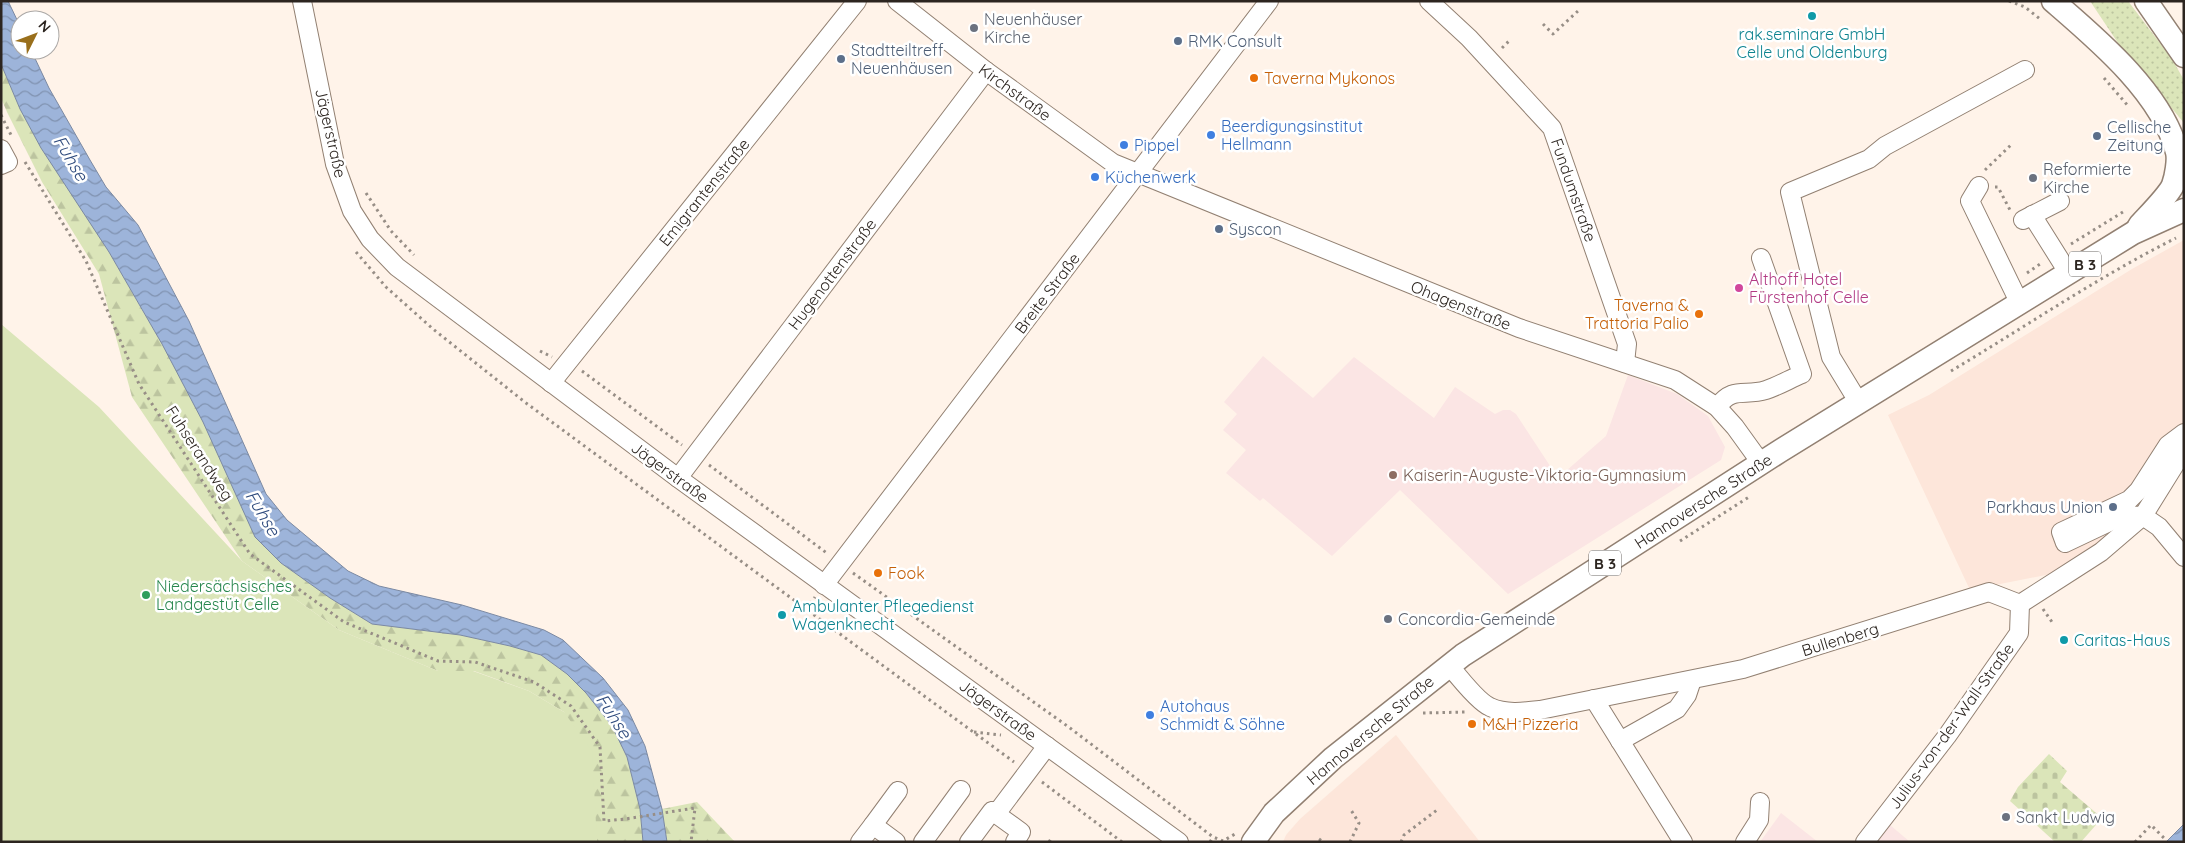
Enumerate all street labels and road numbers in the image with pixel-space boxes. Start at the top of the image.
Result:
street label: Kirchstraße [975,59,1055,125]
street label: Jägerstraße [311,86,351,180]
street label: Emigrantenstraße [654,134,754,250]
street label: Fundumstraße [1547,136,1601,244]
street label: Hugenottenstraße [784,214,880,334]
street label: Breite Straße [1010,249,1084,337]
road number: B 3 [2069,252,2101,276]
street label: Ohagenstraße [1408,276,1514,334]
street label: Fuhserandweg [162,402,238,504]
street label: Jägerstraße [627,437,713,507]
street label: Hannoversche Straße [1630,449,1776,553]
road number: B 3 [1589,550,1621,576]
street label: Bullenberg [1799,618,1881,660]
street label: Julius-von-der-Wall-Straße [1884,639,2018,813]
street label: Hannoversche Straße [1302,671,1438,789]
street label: Jägerstraße [955,675,1041,745]

